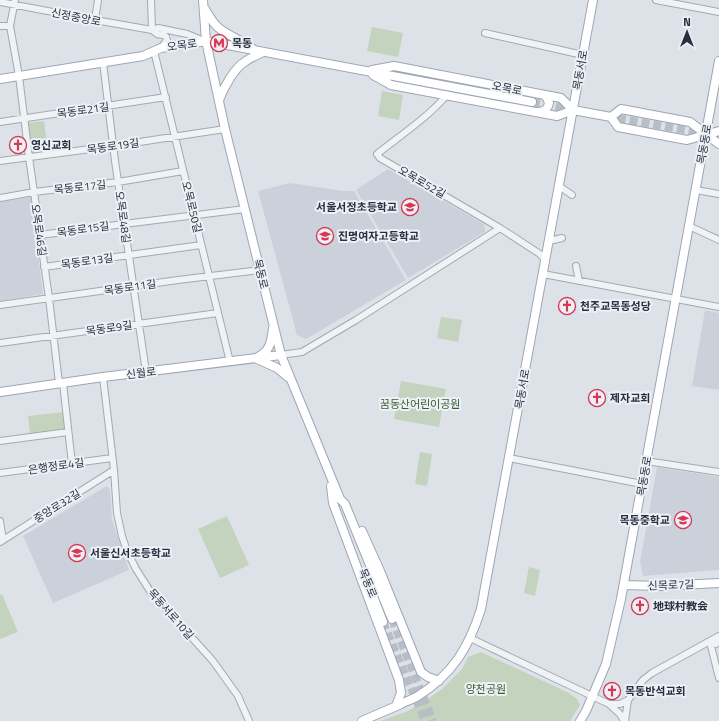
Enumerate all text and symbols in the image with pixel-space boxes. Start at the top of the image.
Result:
street label: 신정중앙로 [50,4,102,30]
north arrow [667,12,707,52]
text: N [683,14,691,30]
metro station icon: 목동 [209,33,229,53]
street label: 오목로 [166,35,198,55]
place label: 목동 [232,35,252,51]
street label: 목동서로 [569,49,591,91]
street label: 오목로 [491,77,523,99]
street label: 목동로21길 [56,98,110,122]
street label: 목동동로 [693,123,715,165]
street label: 목동로19길 [86,134,140,158]
church icon: 영신교회 [8,135,28,155]
place label: 영신교회 [31,137,71,153]
street label: 오목로52길 [395,162,449,202]
street label: 목동로17길 [53,176,107,198]
street label: 오목로50길 [178,179,206,235]
street label: 오목로48길 [111,190,135,244]
school or university icon: 서울서정초등학교 [400,197,420,217]
place label: 서울서정초등학교 [316,199,397,215]
street label: 오목로46길 [27,203,51,257]
street label: 목동로15길 [56,217,110,241]
school or university icon: 진명여자고등학교 [315,226,335,246]
place label: 진명여자고등학교 [338,228,419,244]
street label: 목동로13길 [60,249,114,273]
street label: 목동로 [250,257,272,291]
street label: 목동로11길 [103,275,157,299]
church icon: 천주교목동성당 [557,296,577,316]
place label: 천주교목동성당 [580,298,651,314]
street label: 목동로9길 [85,317,133,339]
street label: 신월로 [125,363,157,383]
street label: 목동서로 [511,368,533,410]
church icon: 제자교회 [587,388,607,408]
place label: 제자교회 [610,390,650,406]
park label: 꿈동산어린이공원 [380,396,460,412]
street label: 은행정로4길 [27,454,85,478]
street label: 목동동로 [633,455,655,497]
street label: 중앙로32길 [30,485,84,527]
school or university icon: 목동중학교 [673,510,693,530]
place label: 목동중학교 [619,512,670,528]
school or university icon: 서울신서초등학교 [67,543,87,563]
place label: 서울신서초등학교 [90,545,171,561]
street label: 목동로 [355,566,381,600]
street label: 신목로7길 [647,576,695,594]
street label: 목동서로10길 [144,585,198,643]
church icon: 地球村教会 [630,596,650,616]
place label: 地球村教会 [653,598,708,614]
park label: 양천공원 [466,681,506,697]
church icon: 목동반석교회 [602,681,622,701]
place label: 목동반석교회 [625,683,686,699]

